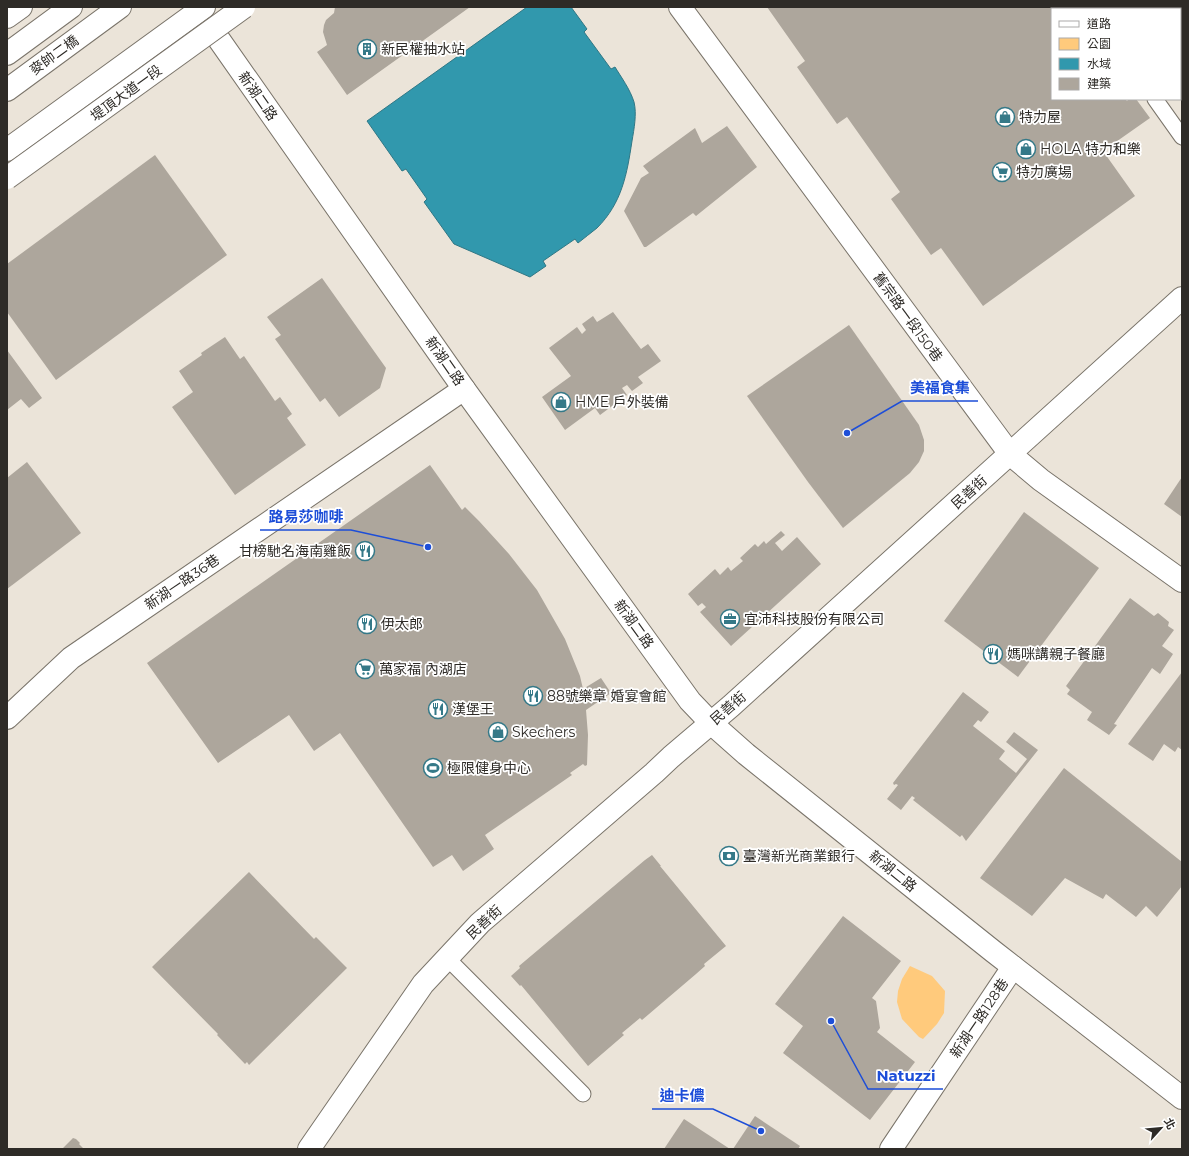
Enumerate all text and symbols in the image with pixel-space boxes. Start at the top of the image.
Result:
legend [1051,8,1181,100]
text: 道路 [1087,16,1111,31]
street label: 麥帥二橋 [26,31,82,79]
text: 公園 [1087,36,1111,51]
building icon: 新民權抽水站 [356,38,378,60]
place label: 新民權抽水站 [381,40,465,58]
text: 水域 [1087,56,1111,71]
street label: 堤頂大道一段 [87,61,165,125]
street label: 新湖二路 [235,68,281,124]
text: 建築 [1087,76,1111,91]
shop icon: 特力屋 [994,106,1016,128]
place label: 特力屋 [1019,108,1061,126]
shop icon: HOLA 特力和樂 [1015,138,1037,160]
place label: HOLA 特力和樂 [1040,140,1141,158]
supermarket icon: 特力廣場 [991,161,1013,183]
place label: 特力廣場 [1016,163,1072,181]
street label: 舊宗路一段150巷 [869,269,947,365]
street label: 新湖二路 [422,333,468,389]
callout: 美福食集 [902,374,978,401]
text: 美福食集 [910,378,970,397]
shop icon: HME 戶外裝備 [550,391,572,413]
place label: HME 戶外裝備 [575,393,669,411]
street label: 民善街 [947,471,991,513]
callout: 路易莎咖啡 [260,503,351,530]
text: 路易莎咖啡 [268,507,344,526]
restaurant icon: 甘榜馳名海南雞飯 [354,540,376,562]
place label: 甘榜馳名海南雞飯 [239,542,351,560]
street label: 新湖一路36巷 [141,550,223,614]
street label: 新湖二路 [610,596,658,652]
office icon: 宜沛科技股份有限公司 [719,608,741,630]
place label: 宜沛科技股份有限公司 [744,610,884,628]
restaurant icon: 伊太郎 [356,613,378,635]
place label: 伊太郎 [381,615,423,633]
restaurant icon: 媽咪講親子餐廳 [982,643,1004,665]
place label: 媽咪講親子餐廳 [1007,645,1105,663]
supermarket icon: 萬家福 內湖店 [354,658,376,680]
place label: 萬家福 內湖店 [379,660,467,678]
restaurant icon: 88號樂章 婚宴會館 [522,685,544,707]
place label: 88號樂章 婚宴會館 [547,687,667,705]
street label: 民善街 [706,687,750,729]
restaurant icon: 漢堡王 [427,698,449,720]
place label: 漢堡王 [452,700,494,718]
shop icon: Skechers [487,721,509,743]
place label: Skechers [512,723,575,741]
sports icon: 極限健身中心 [422,757,444,779]
place label: 極限健身中心 [447,759,531,777]
bank icon: 臺灣新光商業銀行 [718,845,740,867]
street label: 新湖二路 [866,846,920,896]
place label: 臺灣新光商業銀行 [743,847,855,865]
street label: 民善街 [463,901,505,943]
street label: 新湖一路128巷 [946,975,1012,1061]
callout: Natuzzi [868,1062,943,1089]
text: Natuzzi [876,1066,936,1085]
callout: 迪卡儂 [652,1082,713,1109]
text: 迪卡儂 [659,1086,705,1105]
north arrow [1141,1108,1181,1148]
text: 北 [1161,1115,1179,1132]

